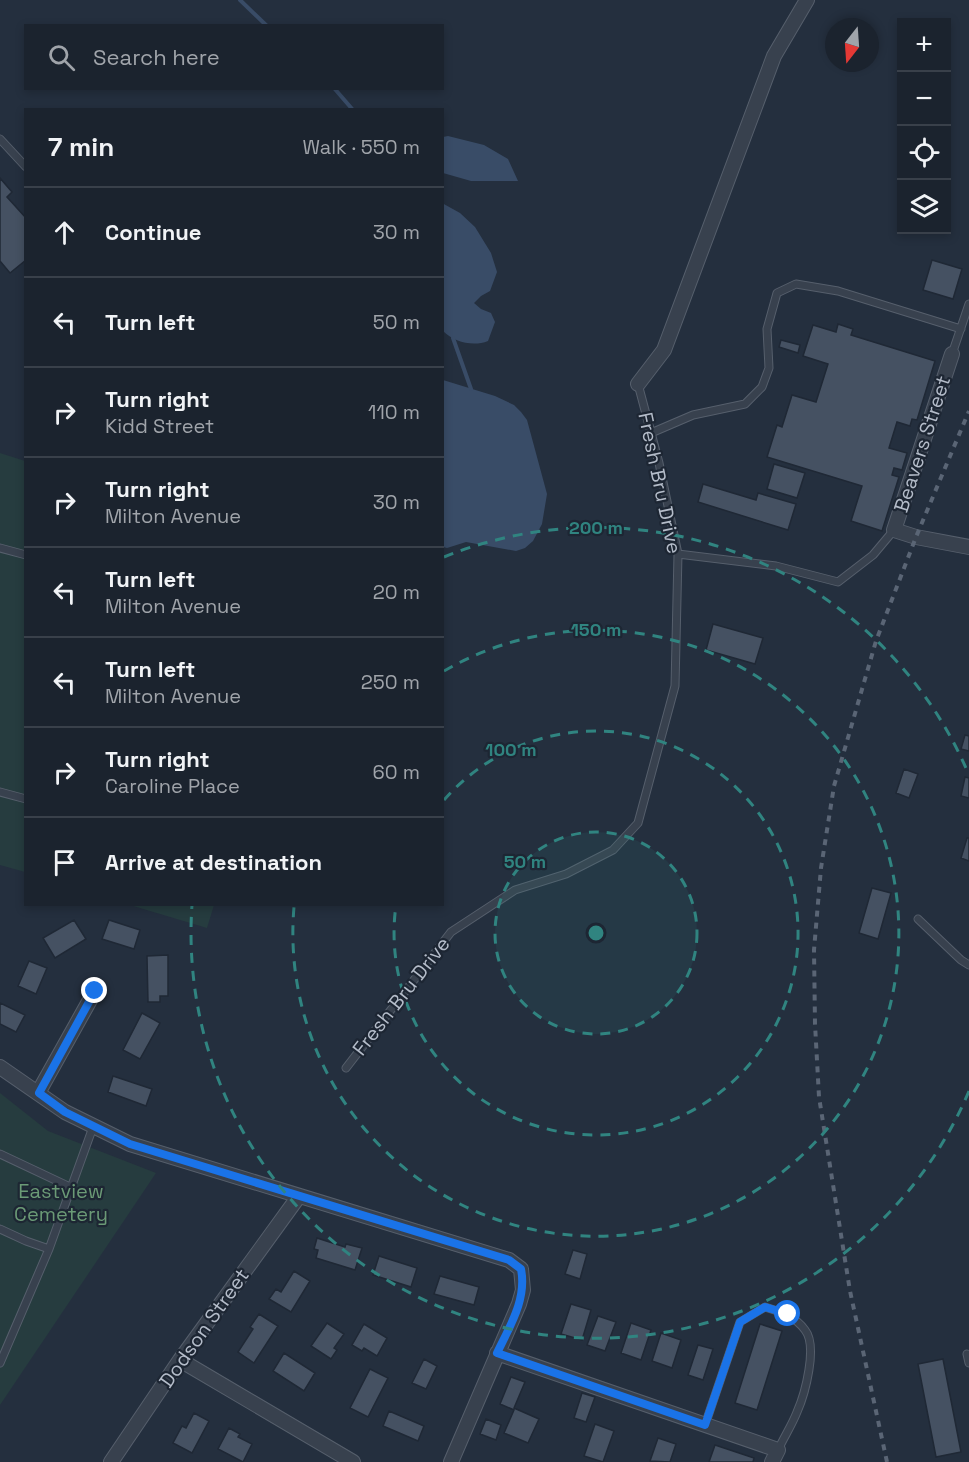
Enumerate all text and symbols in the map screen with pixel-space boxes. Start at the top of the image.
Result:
north arrow [825,18,879,72]
map controls [897,18,951,234]
button: + [897,18,951,72]
search box [24,24,444,90]
icon: search [45,41,78,74]
text: Search here [93,43,220,71]
button: − [897,72,951,126]
button: locate [897,126,951,180]
text: 7 min [48,130,114,164]
text: Walk · 550 m [302,134,420,160]
button: layers [897,180,951,234]
icon: ahead [48,216,81,249]
text: Continue [105,218,201,246]
text: 30 m [373,219,420,245]
icon: left [48,306,81,339]
text: Turn left [105,308,195,336]
text: 50 m [373,309,420,335]
street label: Beavers Street [888,372,956,516]
text: Turn right [105,385,210,413]
icon: right [48,396,81,429]
text: 110 m [368,399,420,425]
street label: Fresh Bru Drive [632,410,688,556]
text: Kidd Street [105,413,214,439]
text: Turn right [105,475,210,503]
icon: right [48,486,81,519]
text: 30 m [373,489,420,515]
text: Milton Avenue [105,503,241,529]
text: 200 m [569,516,623,539]
text: Turn left [105,565,195,593]
icon: left [48,576,81,609]
text: 20 m [373,579,420,605]
text: Milton Avenue [105,593,241,619]
text: 150 m [571,618,621,641]
text: Turn left [105,655,195,683]
icon: left [48,666,81,699]
text: 250 m [361,669,420,695]
text: Milton Avenue [105,683,241,709]
text: 100 m [485,738,537,761]
text: Turn right [105,745,210,773]
icon: right [48,756,81,789]
text: 60 m [373,759,420,785]
text: Caroline Place [105,773,240,799]
icon: arrive [48,846,81,879]
text: Arrive at destination [105,848,322,876]
text: 50 m [504,850,546,873]
centre of rings [586,923,606,943]
street label: Fresh Bru Drive [346,931,456,1061]
route end [81,977,107,1003]
park label: Eastview Cemetery [14,1178,108,1227]
street label: Dodson Street [153,1263,255,1393]
route start [774,1300,800,1326]

